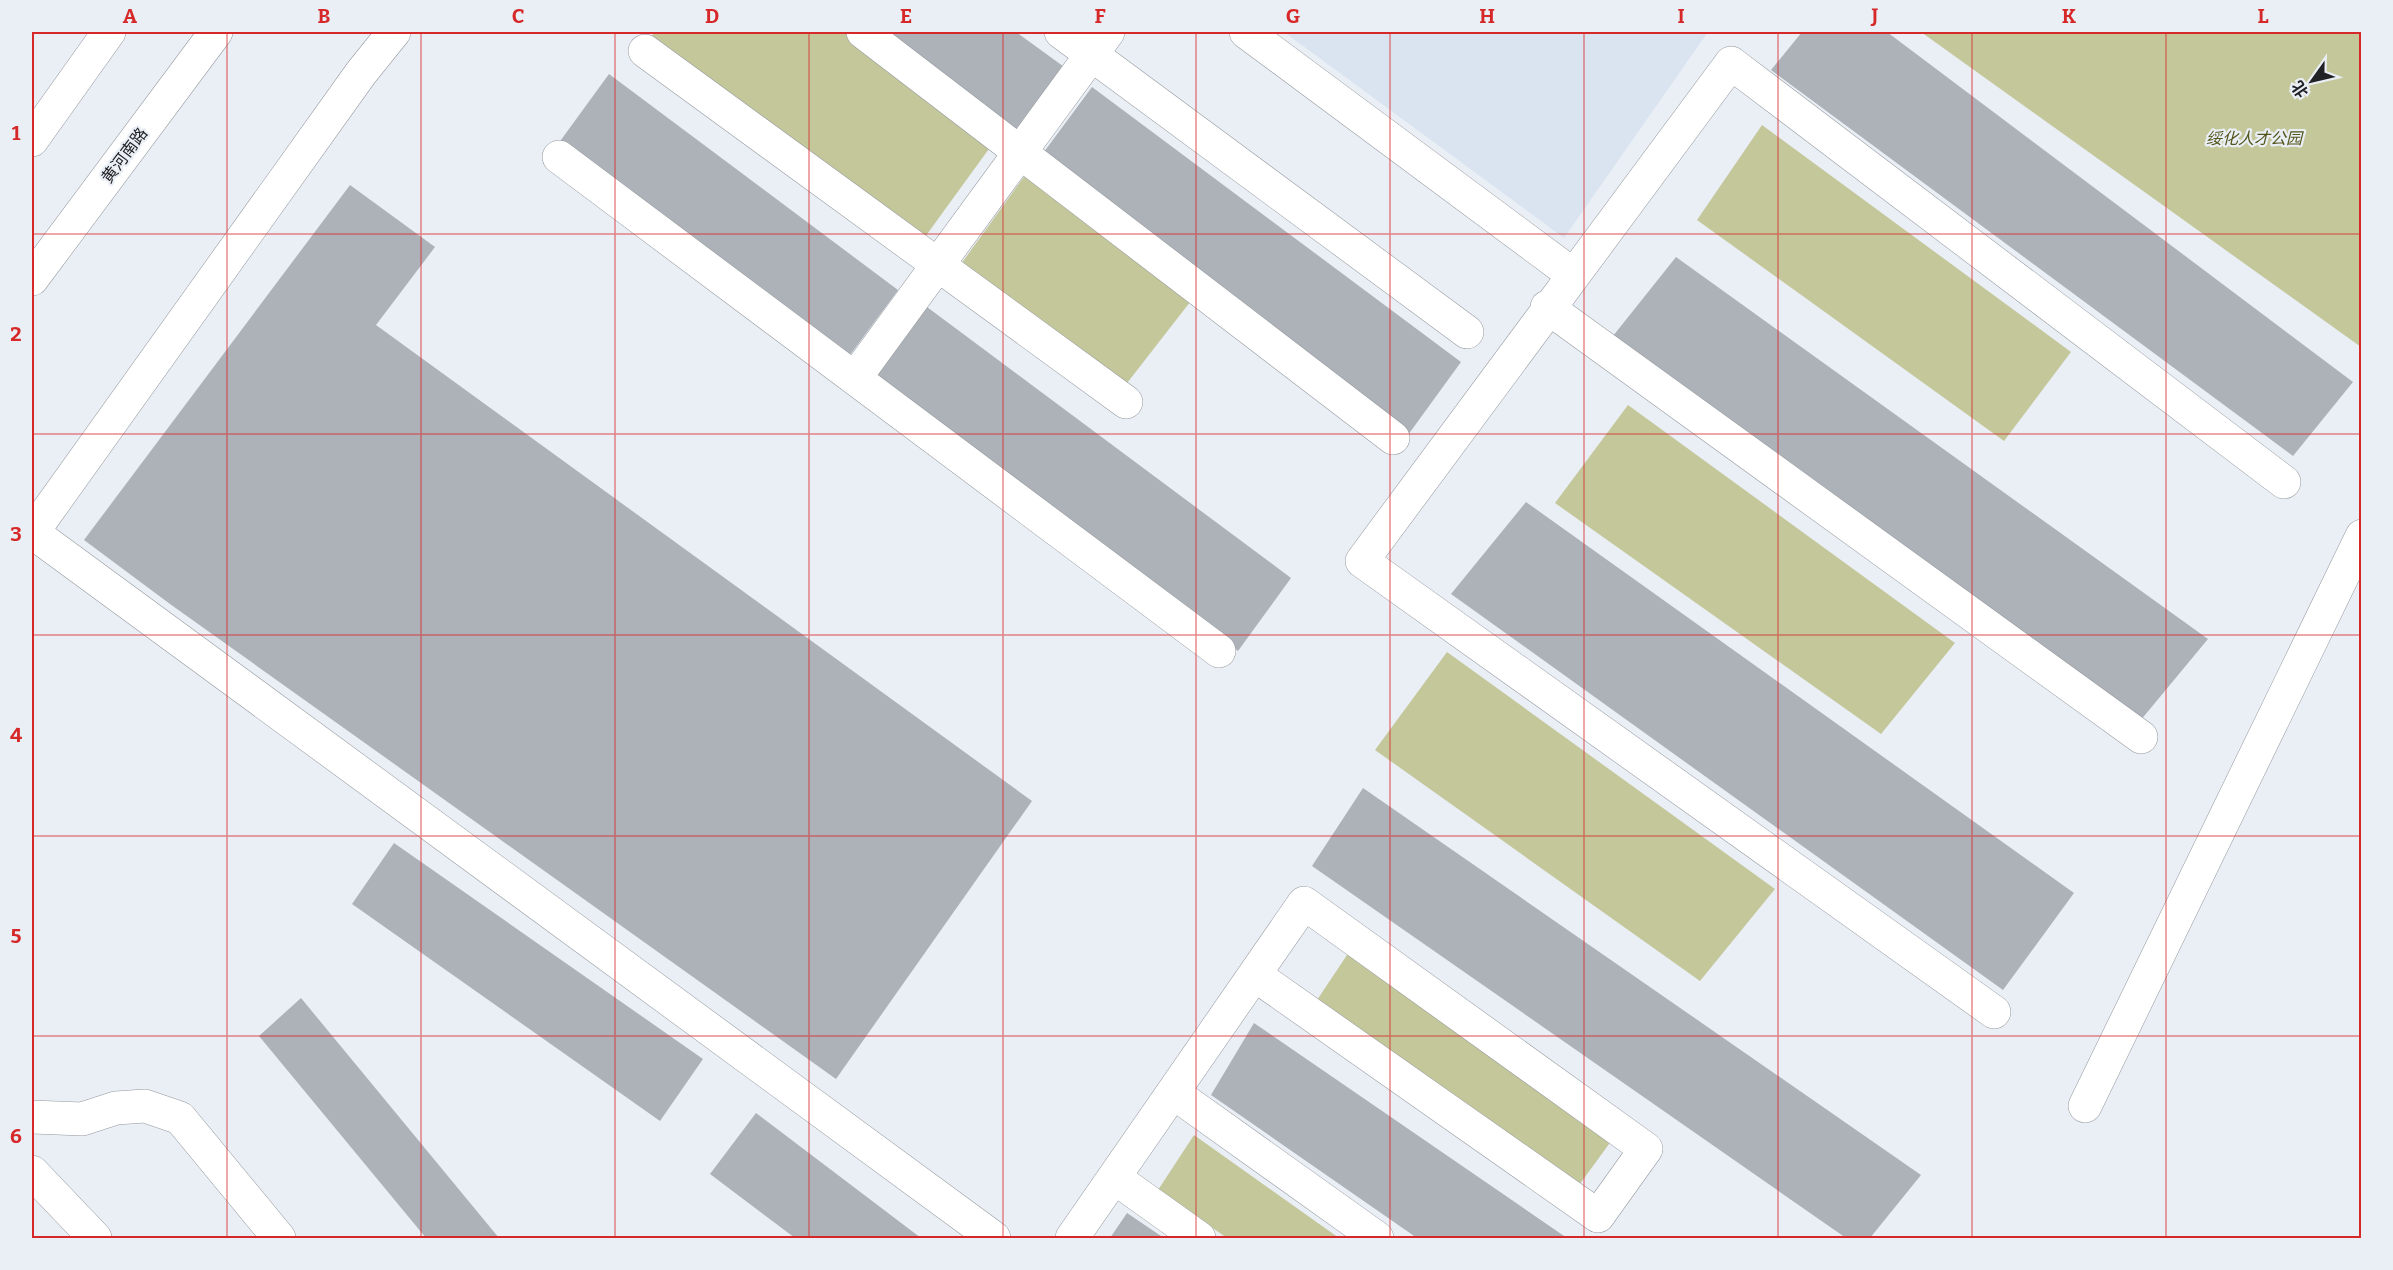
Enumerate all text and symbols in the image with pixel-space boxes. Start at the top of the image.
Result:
text: A [123,4,138,28]
text: B [318,4,331,28]
text: C [512,4,524,28]
text: D [705,4,719,28]
text: E [900,4,912,28]
text: F [1094,4,1106,28]
text: G [1286,4,1300,28]
text: H [1479,4,1495,28]
text: I [1677,4,1685,28]
text: J [1871,4,1879,28]
text: K [2062,4,2077,28]
text: L [2257,4,2269,28]
north arrow [2282,51,2342,111]
text: 北 [2288,77,2312,101]
text: 1 [12,121,21,145]
street label: 黄河南路 [98,124,151,187]
park label: 绥化人才公园 [2206,129,2304,148]
text: 2 [10,322,22,346]
text: 3 [10,522,22,546]
text: 4 [10,723,22,747]
text: 5 [11,924,22,948]
text: 6 [10,1124,22,1148]

